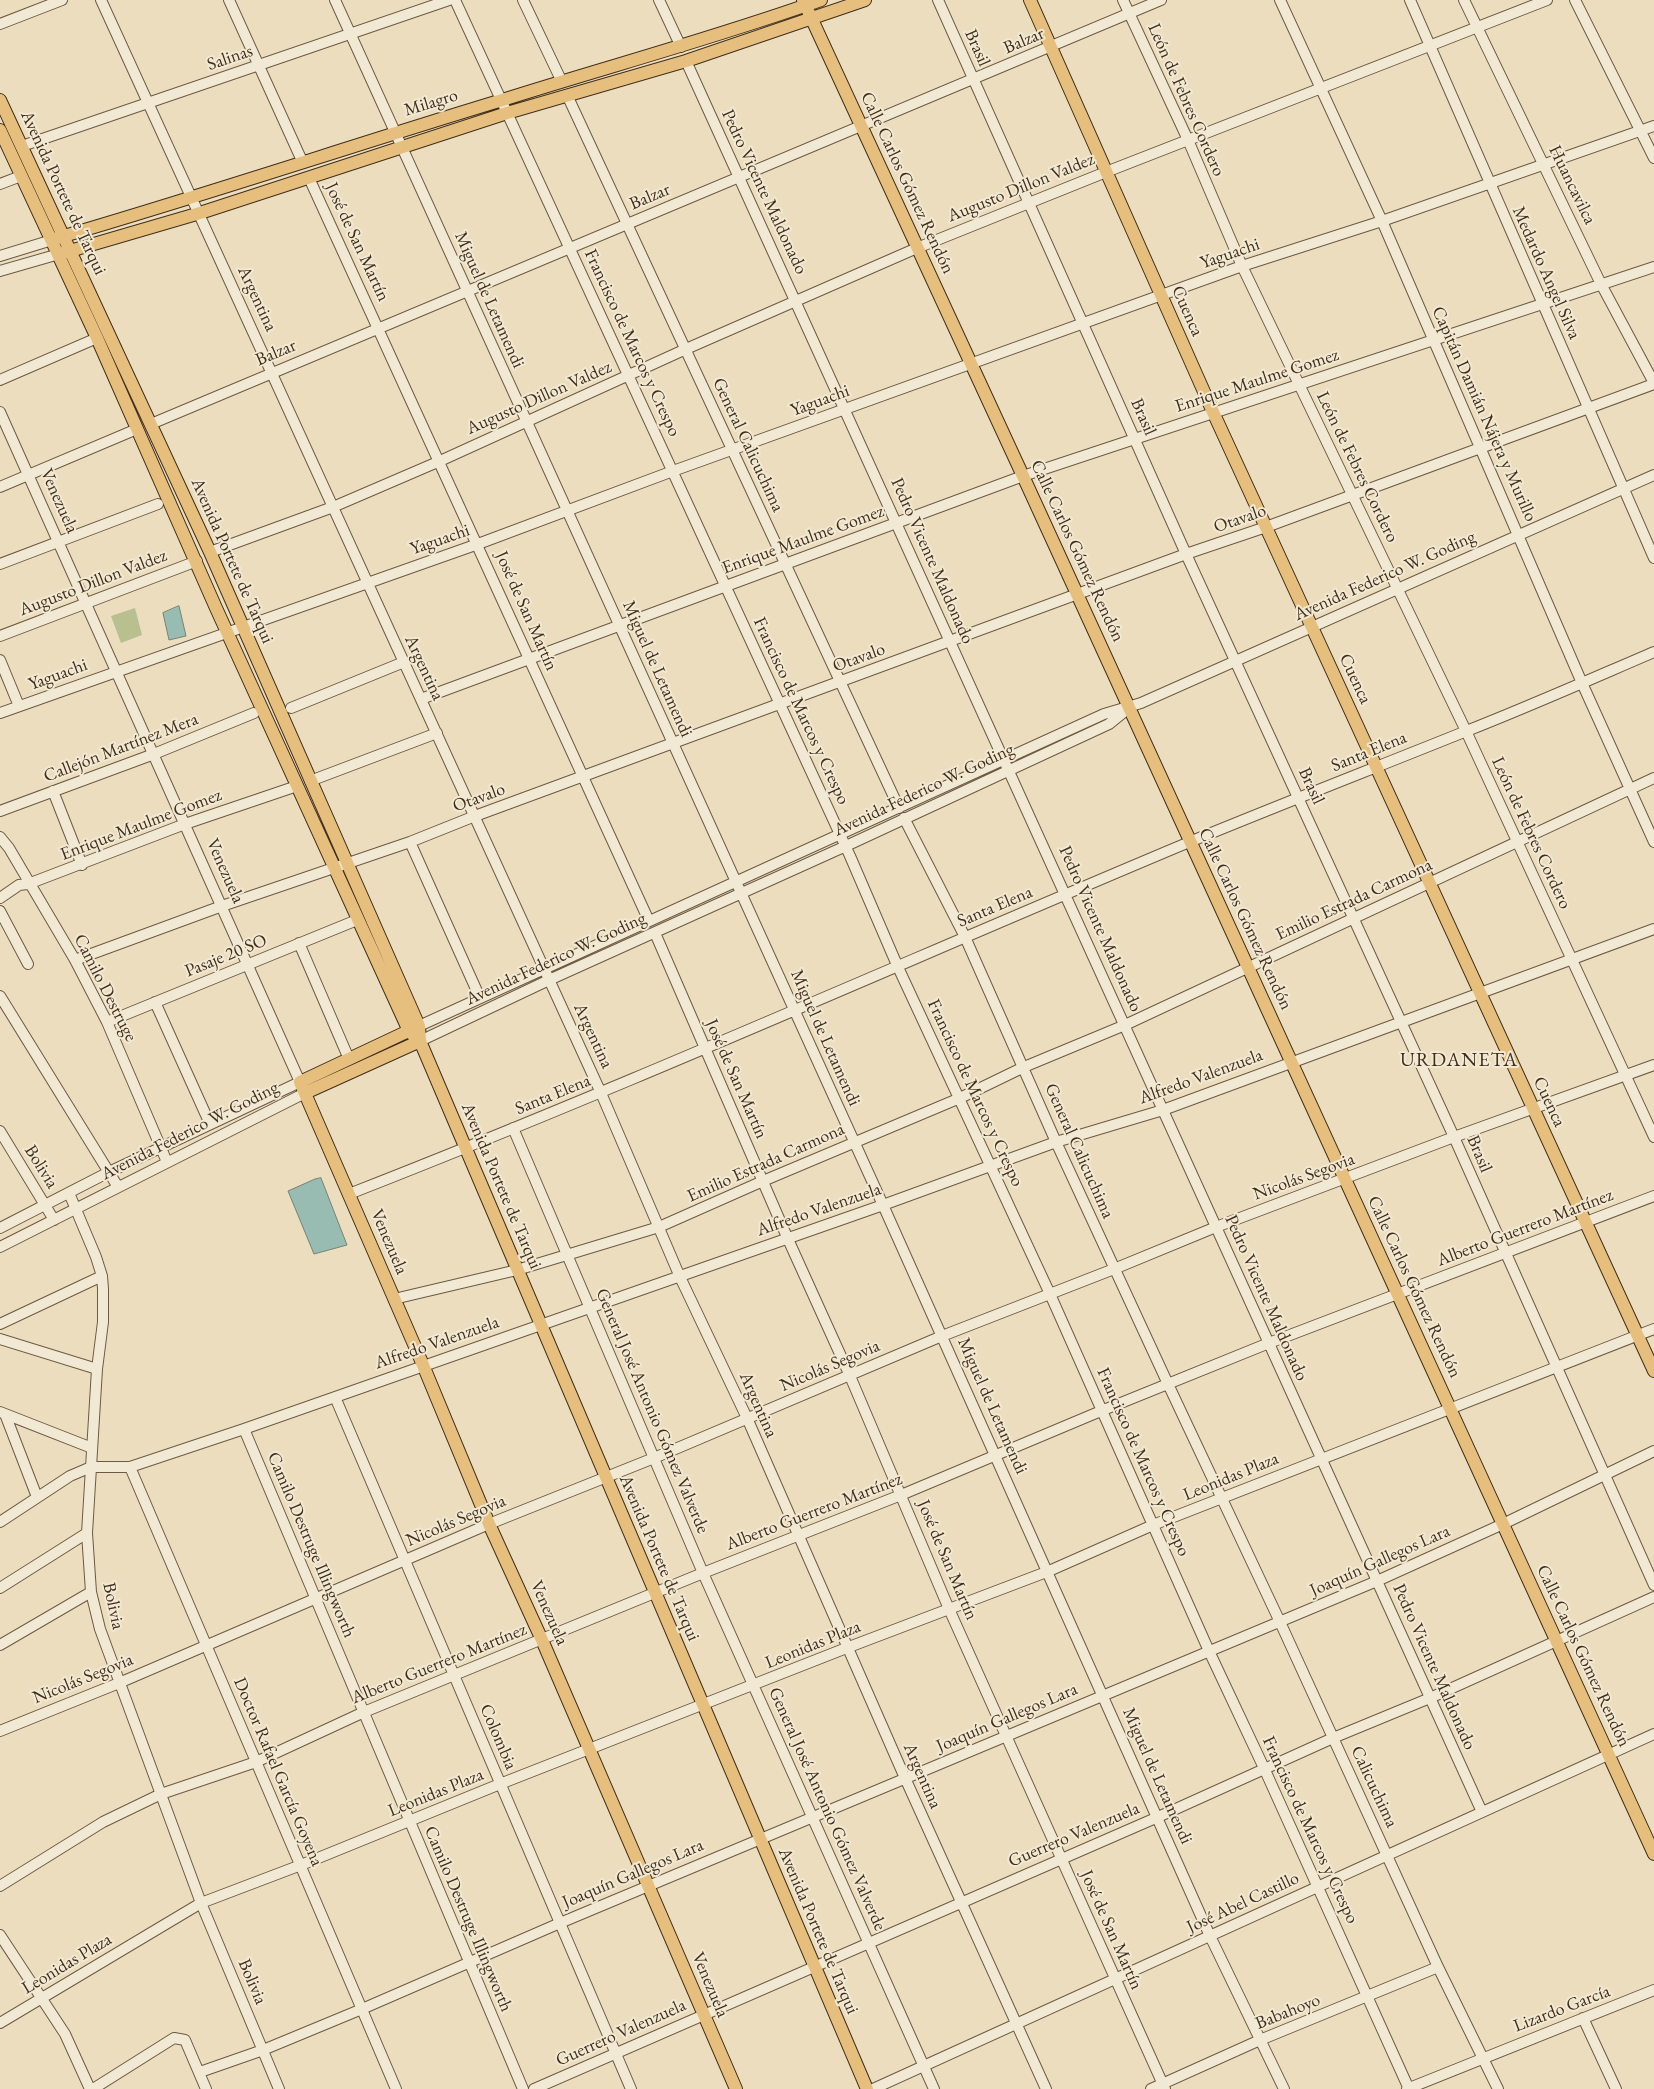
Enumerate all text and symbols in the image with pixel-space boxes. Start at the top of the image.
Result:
street label: León de Febres Cordero [1143,20,1229,180]
street label: Balzar [1000,23,1048,59]
street label: Brasil [959,26,995,70]
street label: Salinas [204,40,256,76]
street label: Milagro [402,85,460,121]
street label: Calle Carlos Gómez Rendón [855,89,959,277]
street label: Pedro Vicente Maldonado [716,106,812,278]
street label: Avenida Portete de Tarqui [15,107,111,279]
street label: Huancavilca [1544,142,1600,228]
street label: Augusto Dillon Valdez [944,149,1098,227]
street label: José de San Martín [320,179,394,305]
street label: Balzar [626,179,674,215]
street label: Medardo Angel Silva [1507,203,1585,343]
street label: Miguel de Letamendi [449,228,529,372]
street label: Yaguachi [1198,234,1262,274]
street label: Francisco de Marcos y Crespo [579,246,685,440]
street label: Argentina [233,263,281,335]
street label: Cuenca [1166,282,1208,340]
street label: Capitán Damián Nájera y Murillo [1427,303,1541,525]
street label: Balzar [252,335,300,371]
street label: Enrique Maulme Gomez [1172,344,1342,418]
street label: Augusto Dillon Valdez [463,356,615,440]
street label: General Calicuchima [707,375,789,515]
street label: Yaguachi [788,380,852,422]
street label: León de Febres Cordero [1311,388,1403,546]
street label: Brasil [1125,395,1161,439]
street label: Calle Carlos Gómez Rendón [1025,457,1129,645]
street label: Venezuela [35,465,83,537]
street label: Avenida Portete de Tarqui [186,475,278,647]
street label: Pedro Vicente Maldonado [886,475,978,647]
street label: Otavalo [1211,500,1269,538]
street label: Enrique Maulme Gomez [719,501,887,579]
street label: Yaguachi [408,520,472,560]
street label: Avenida Federico W. Goding [1291,526,1479,626]
street label: Augusto Dillon Valdez [16,545,170,621]
street label: José de San Martín [490,548,562,674]
street label: Miguel de Letamendi [617,597,697,741]
street label: Francisco de Marcos y Crespo [748,614,854,808]
street label: Argentina [400,632,448,704]
street label: Otavalo [830,639,888,677]
street label: Cuenca [1334,650,1376,708]
street label: Yaguachi [26,654,90,696]
street label: Callejón Martínez Mera [41,709,201,787]
street label: Santa Elena [1328,727,1410,777]
street label: Avenida Federico W. Goding [830,739,1018,841]
street label: León de Febres Cordero [1486,754,1576,912]
street label: Brasil [1293,764,1329,808]
street label: Otavalo [450,779,508,817]
street label: Enrique Maulme Gomez [57,784,225,866]
street label: Calle Carlos Gómez Rendón [1193,825,1297,1013]
street label: Venezuela [201,835,249,907]
street label: Pedro Vicente Maldonado [1054,843,1146,1015]
street label: Emilio Estrada Carmona [1272,854,1436,946]
street label: Santa Elena [954,881,1036,933]
street label: Avenida Federico W. Goding [462,908,650,1010]
street label: Pasaje 20 SO [182,930,270,982]
street label: Camilo Destruge [69,931,141,1045]
street label: Miguel de Letamendi [785,966,865,1110]
street label: Francisco de Marcos y Crespo [922,996,1028,1190]
street label: Argentina [569,1000,617,1072]
street label: José de San Martín [700,1016,772,1142]
street label: Alfredo Valenzuela [1136,1045,1266,1109]
district label: URDANETA [1399,1049,1519,1073]
street label: Santa Elena [512,1070,594,1120]
street label: Cuenca [1528,1073,1570,1131]
street label: Avenida Federico W. Goding [98,1077,282,1185]
street label: General Calicuchima [1040,1080,1118,1222]
street label: Avenida Portete de Tarqui [456,1100,546,1272]
street label: Emilio Estrada Carmona [684,1119,848,1207]
street label: Brasil [1462,1132,1496,1176]
street label: Bolivia [19,1141,63,1193]
street label: Nicolás Segovia [1250,1149,1358,1205]
street label: Alfredo Valenzuela [754,1179,884,1241]
street label: Alberto Guerrero Martínez [1434,1184,1616,1272]
street label: Calle Carlos Gómez Rendón [1362,1193,1466,1381]
street label: Venezuela [366,1206,412,1278]
street label: Pedro Vicente Maldonado [1220,1212,1312,1384]
street label: General José Antonio Gómez Valverde [590,1285,714,1537]
street label: Alfredo Valenzuela [372,1312,502,1374]
street label: Miguel de Letamendi [952,1334,1032,1478]
street label: Nicolás Segovia [777,1335,883,1397]
street label: Francisco de Marcos y Crespo [1092,1364,1194,1560]
street label: Argentina [734,1369,782,1441]
street label: Leonidas Plaza [1180,1448,1282,1506]
street label: Camilo Destruge Illingworth [262,1449,360,1641]
street label: Alberto Guerrero Martínez [723,1468,905,1556]
street label: Avenida Portete de Tarqui [614,1472,704,1644]
street label: Nicolás Segovia [403,1490,509,1552]
street label: José de San Martín [912,1497,982,1623]
street label: Joaquín Gallegos Lara [1307,1520,1453,1602]
street label: Calle Carlos Gómez Rendón [1531,1562,1635,1750]
street label: Venezuela [525,1577,573,1649]
street label: Bolivia [98,1581,128,1631]
street label: Pedro Vicente Maldonado [1388,1581,1480,1753]
street label: Leonidas Plaza [762,1616,864,1674]
street label: Alberto Guerrero Martínez [348,1619,530,1709]
street label: Nicolás Segovia [30,1649,136,1709]
street label: Doctor Rafael García Goyena [228,1674,328,1870]
street label: Joaquín Gallegos Lara [933,1679,1081,1757]
street label: General José Antonio Gómez Valverde [763,1684,891,1934]
street label: Colombia [474,1701,522,1773]
street label: Miguel de Letamendi [1117,1704,1197,1848]
street label: Francisco de Marcos y Crespo [1257,1733,1363,1927]
street label: Argentina [898,1740,946,1812]
street label: Calicuchima [1346,1743,1402,1831]
street label: Leonidas Plaza [385,1764,487,1822]
street label: Guerrero Valenzuela [1005,1798,1143,1872]
street label: Camilo Destruge Illingworth [419,1823,517,2015]
street label: Joaquín Gallegos Lara [559,1835,707,1913]
street label: Avenida Portete de Tarqui [773,1845,863,2017]
street label: José de San Martín [1075,1867,1147,1993]
street label: José Abel Castillo [1183,1868,1303,1938]
street label: Leonidas Plaza [18,1929,116,1999]
street label: Venezuela [687,1949,733,2021]
street label: Bolivia [233,1956,271,2008]
street label: Lizardo García [1511,1981,1613,2037]
street label: Babahoyo [1252,1989,1324,2035]
street label: Guerrero Valenzuela [553,1995,689,2071]

